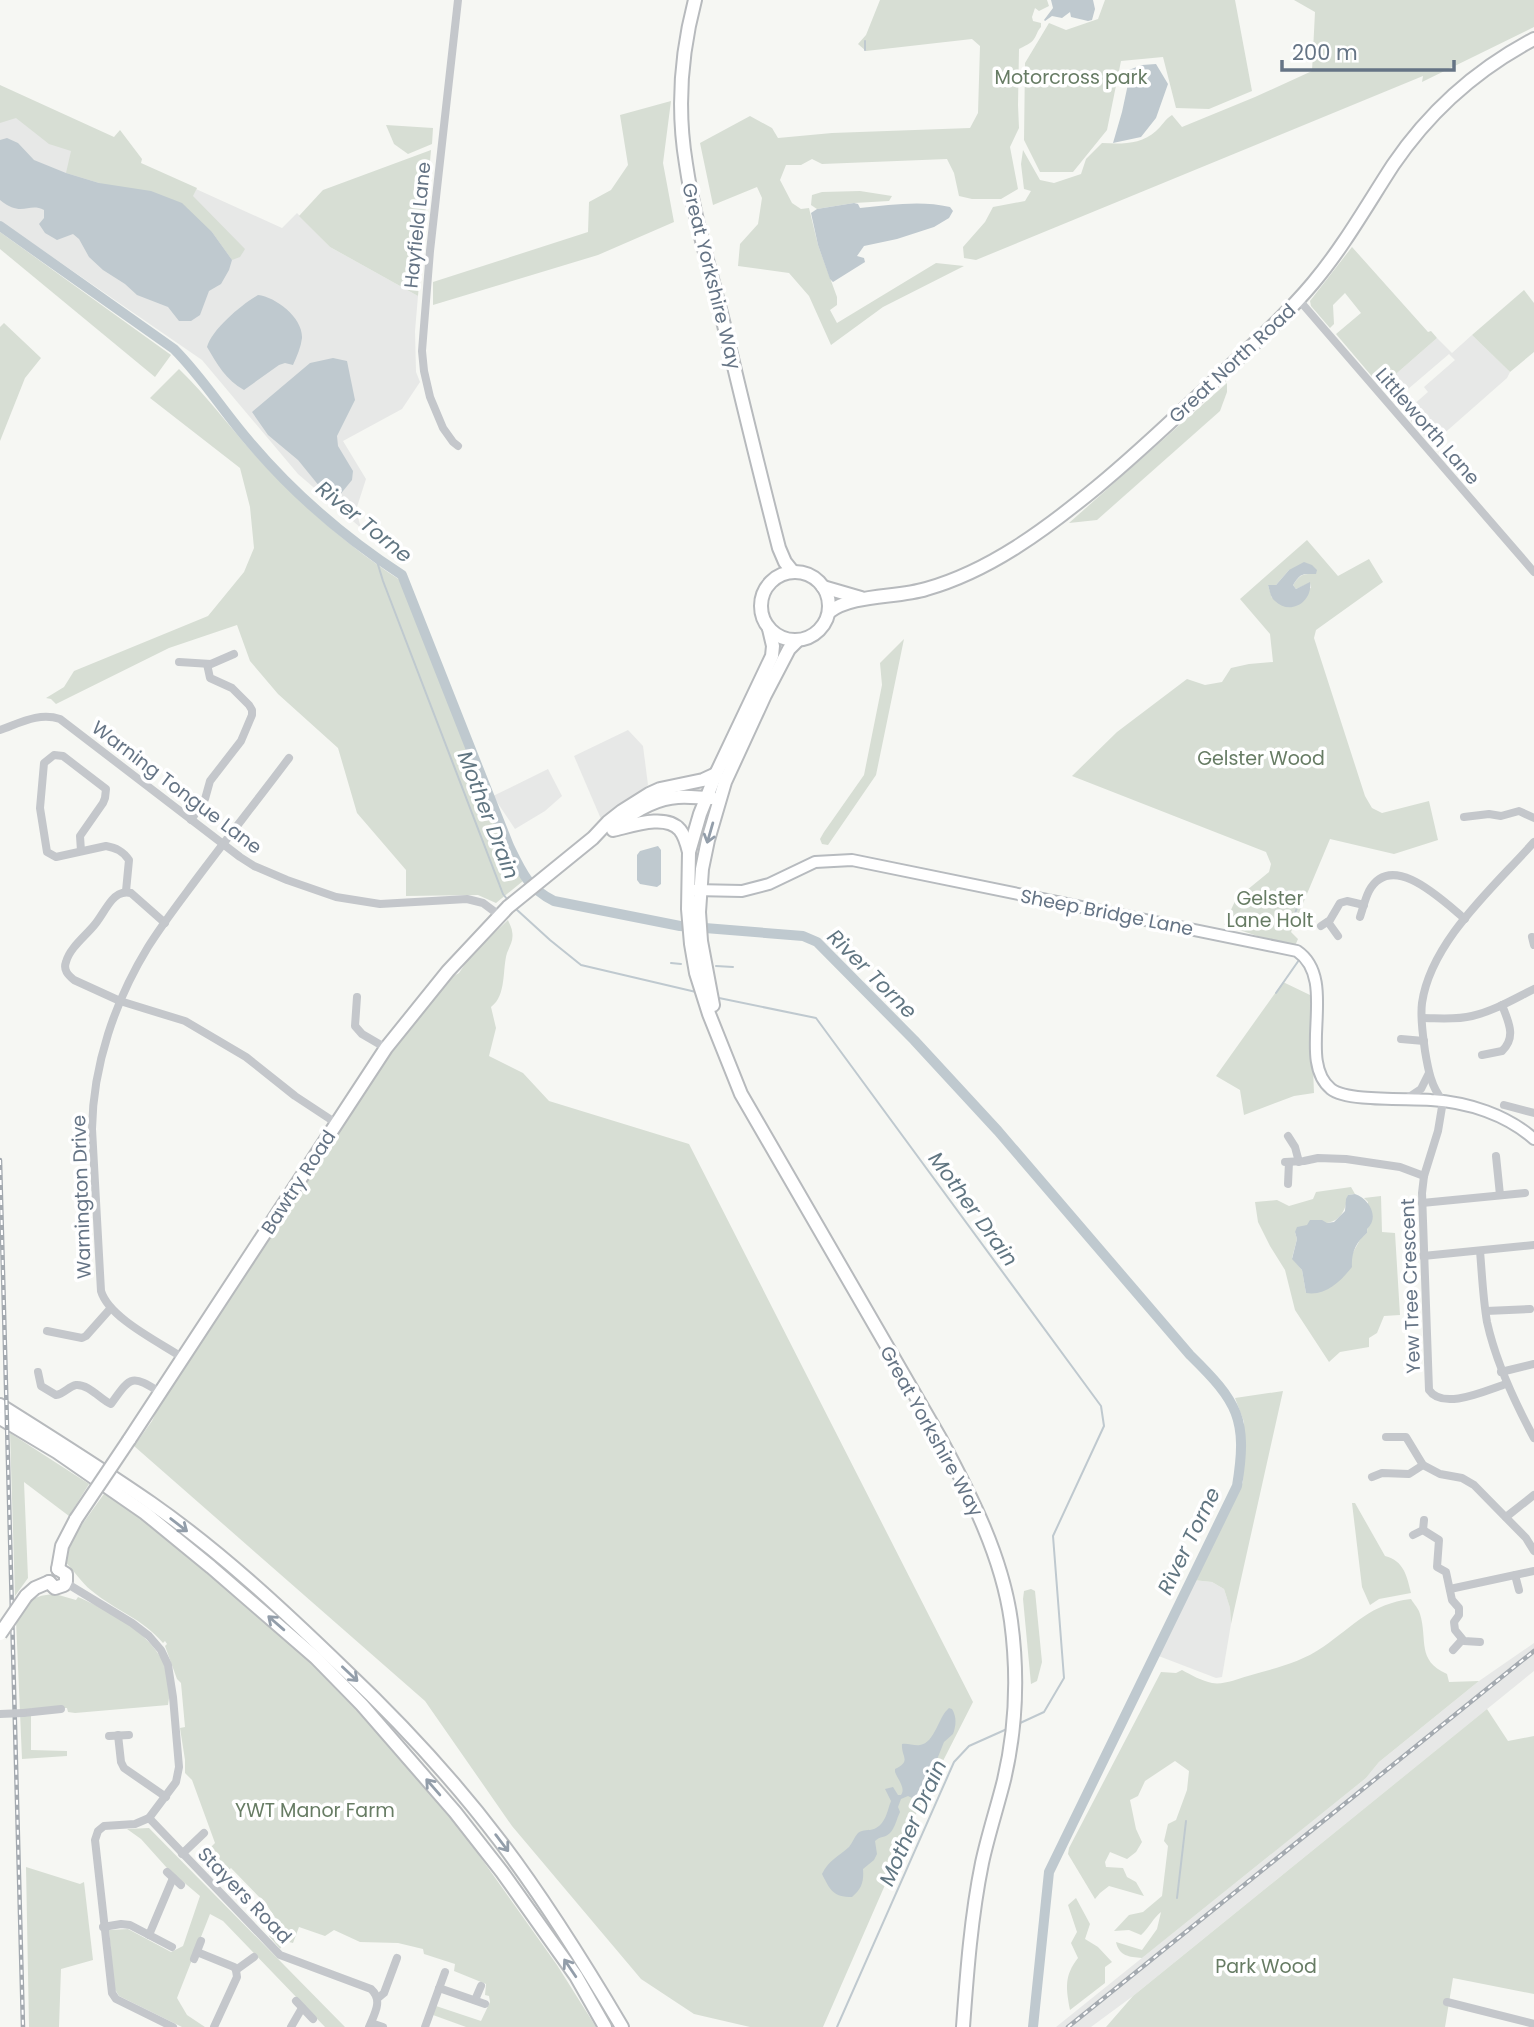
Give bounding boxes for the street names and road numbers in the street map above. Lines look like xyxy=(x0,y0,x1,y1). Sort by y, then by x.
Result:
street label: Hayfield Lane xyxy=(397,160,438,290)
street label: Great Yorkshire Way xyxy=(675,180,748,373)
street label: Great North Road xyxy=(1163,297,1302,429)
street label: Littleworth Lane xyxy=(1369,362,1486,491)
street label: Warning Tongue Lane xyxy=(86,714,267,860)
street label: Sheep Bridge Lane xyxy=(1018,882,1196,943)
street label: Warnington Drive xyxy=(65,1114,98,1280)
street label: Bawtry Road xyxy=(255,1125,342,1240)
street label: Yew Tree Crescent xyxy=(1394,1198,1427,1374)
street label: Great Yorkshire Way xyxy=(873,1341,990,1522)
street label: Stayers Road xyxy=(192,1841,298,1950)

